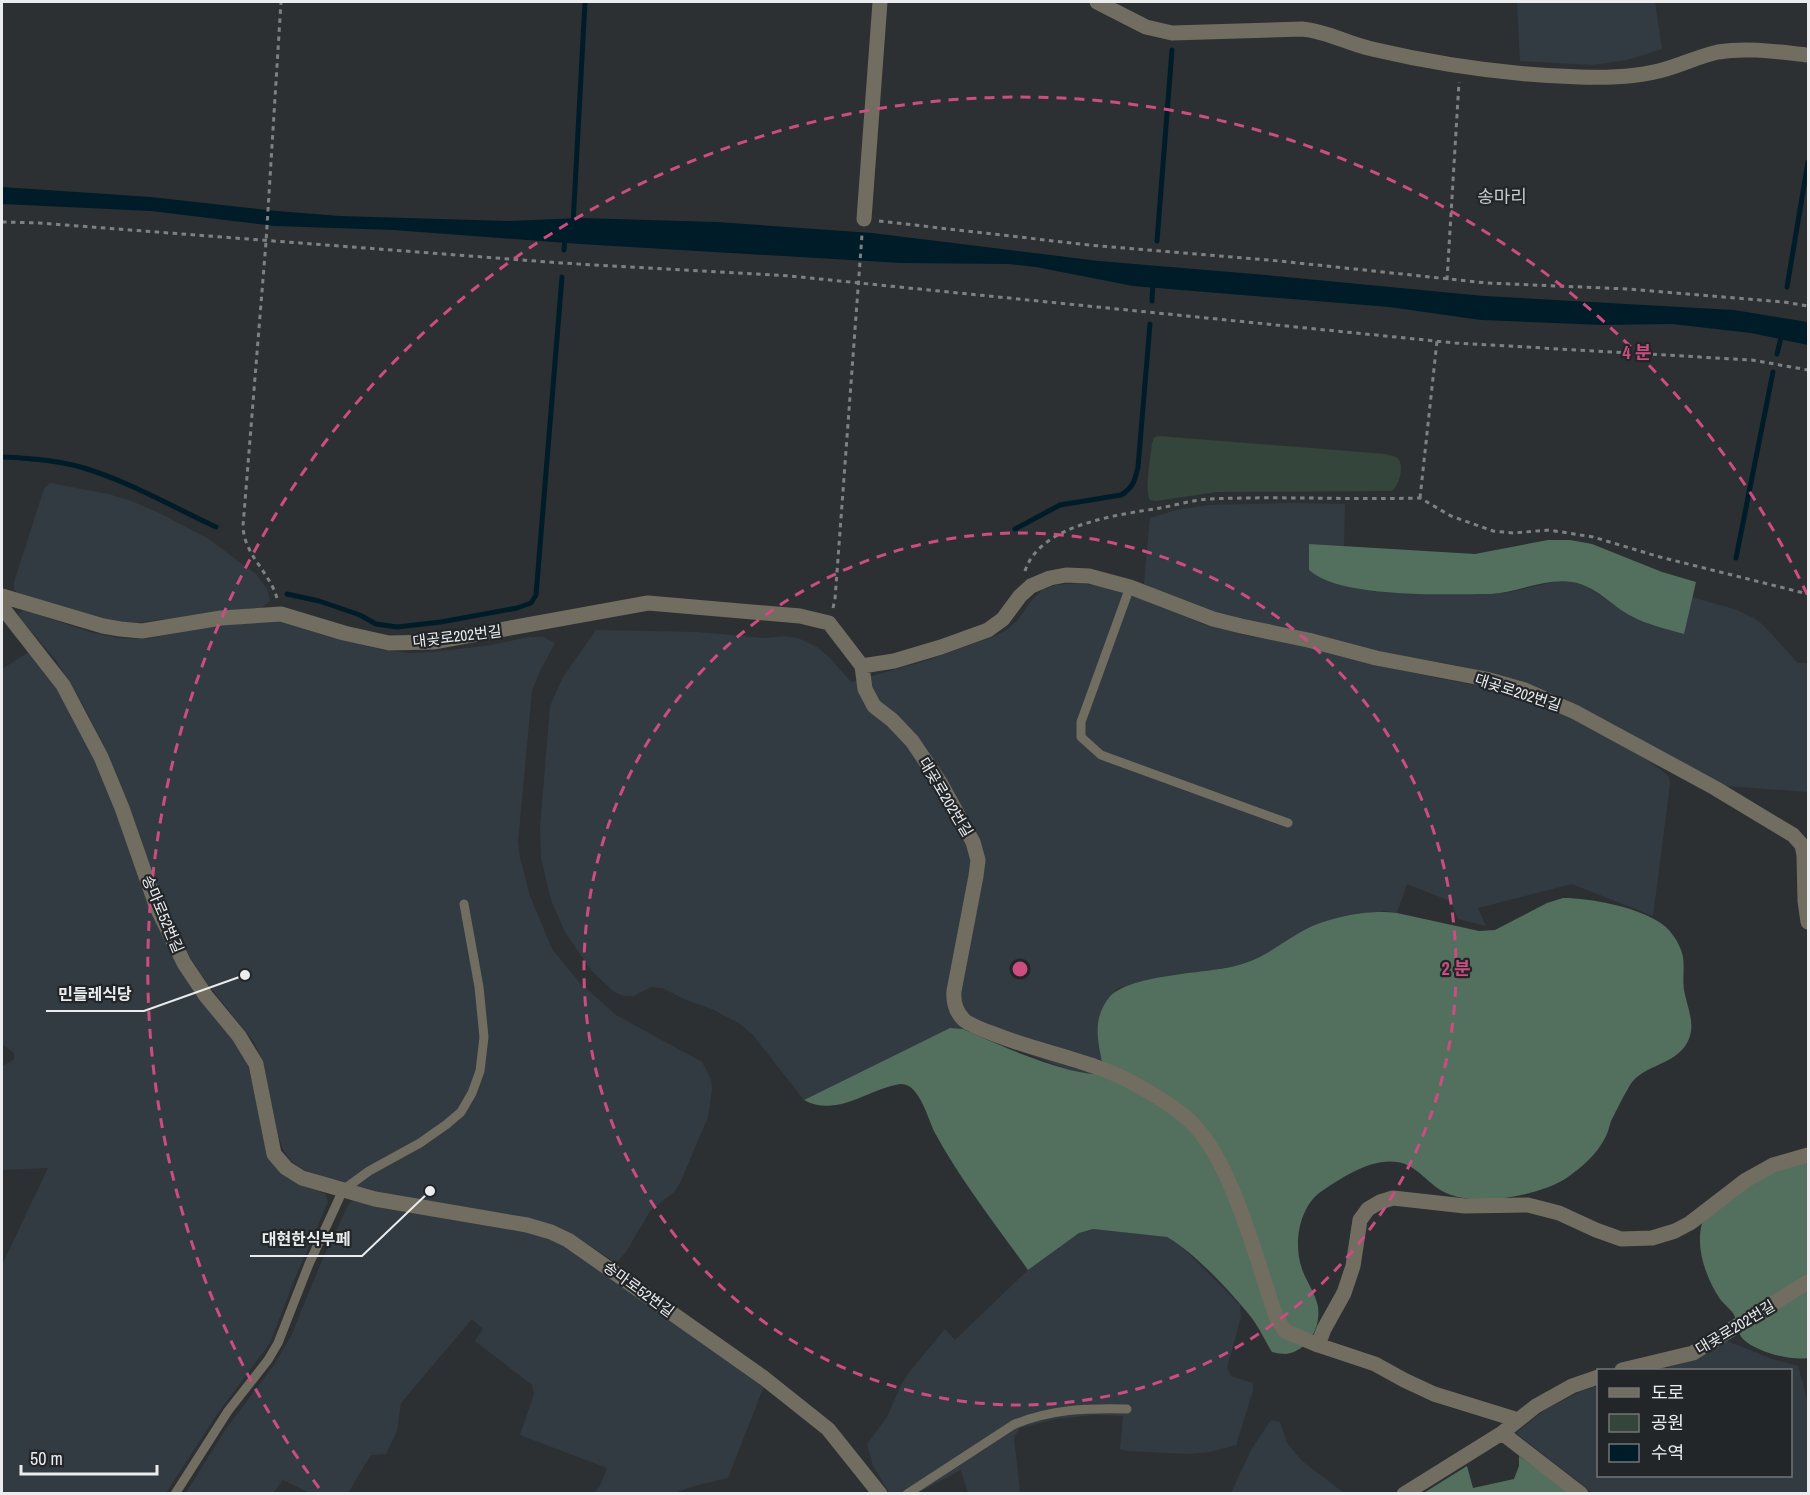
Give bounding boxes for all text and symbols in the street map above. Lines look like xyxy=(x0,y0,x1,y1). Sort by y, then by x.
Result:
district label: 송마리 xyxy=(1477,184,1527,209)
text: 4 분 xyxy=(1623,340,1652,365)
street label: 대곶로202번길 xyxy=(411,620,503,652)
street label: 대곶로202번길 xyxy=(1472,668,1564,716)
street label: 대곶로202번길 xyxy=(914,753,978,841)
street label: 송마로52번길 xyxy=(137,872,189,956)
text: 2 분 xyxy=(1442,956,1471,981)
centre of rings xyxy=(1010,959,1030,979)
callout: 민들레식당 xyxy=(46,977,144,1011)
text: 민들레식당 xyxy=(58,983,132,1005)
callout: 대현한식부페 xyxy=(250,1222,362,1256)
text: 대현한식부페 xyxy=(262,1228,350,1250)
street label: 송마로52번길 xyxy=(599,1256,679,1322)
street label: 대곶로202번길 xyxy=(1691,1295,1779,1359)
legend xyxy=(1597,1369,1792,1477)
text: 도로 xyxy=(1651,1380,1684,1405)
text: 공원 xyxy=(1651,1410,1684,1435)
scale bar xyxy=(21,1438,158,1476)
text: 수역 xyxy=(1651,1440,1684,1465)
text: 50 m xyxy=(30,1446,63,1471)

